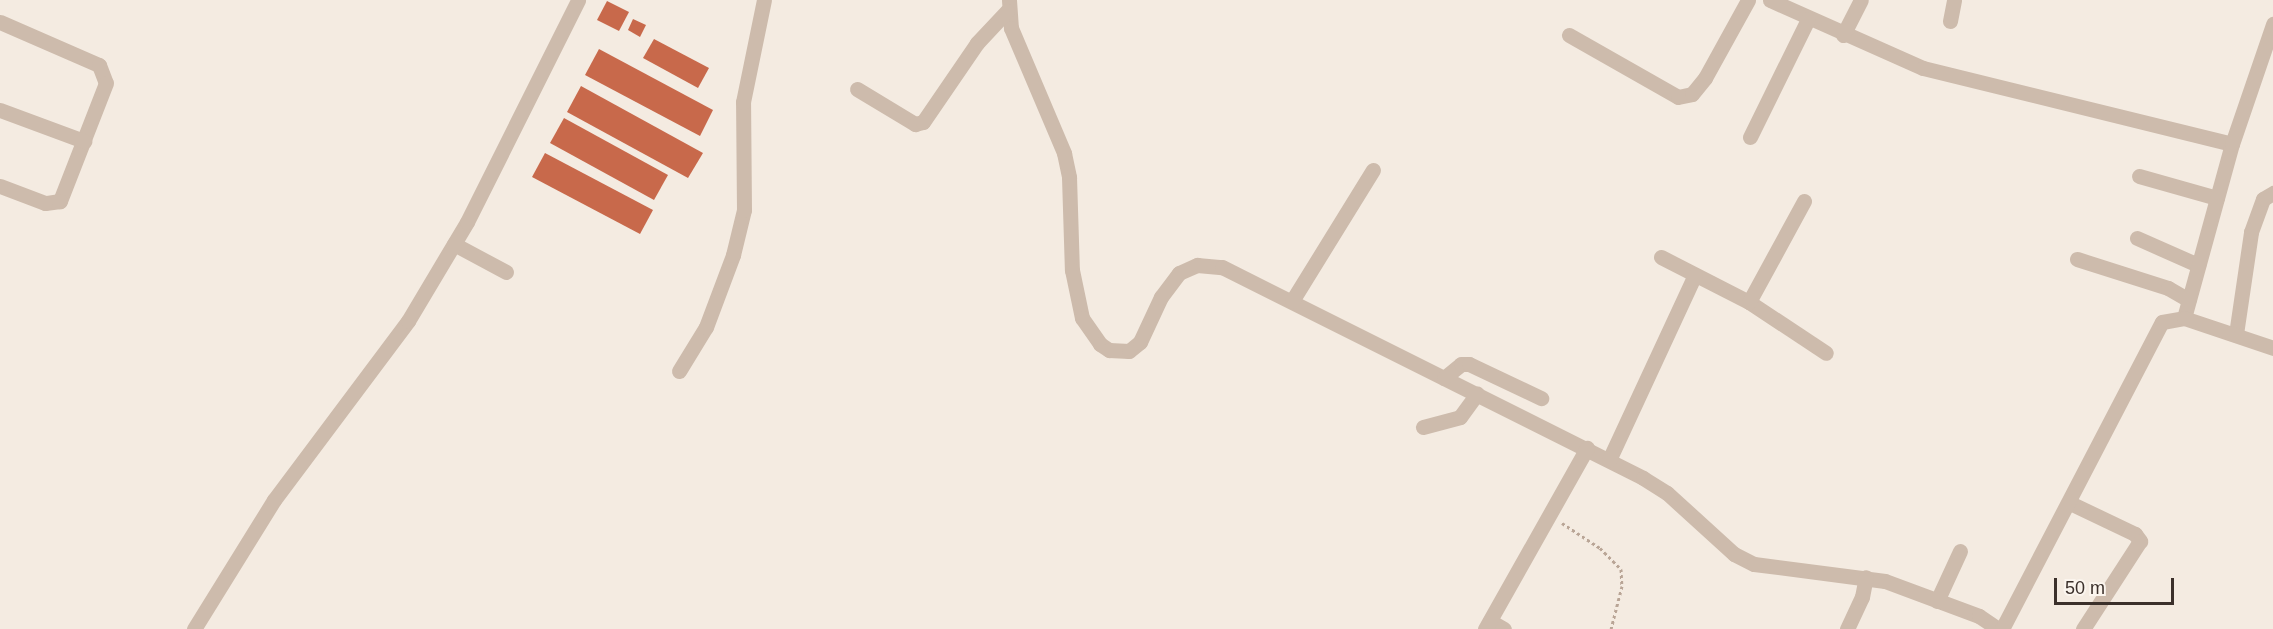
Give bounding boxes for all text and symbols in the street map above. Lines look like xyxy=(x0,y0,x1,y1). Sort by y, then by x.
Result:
scale bar xyxy=(2057,566,2177,604)
text: 50 m xyxy=(2065,578,2105,598)

